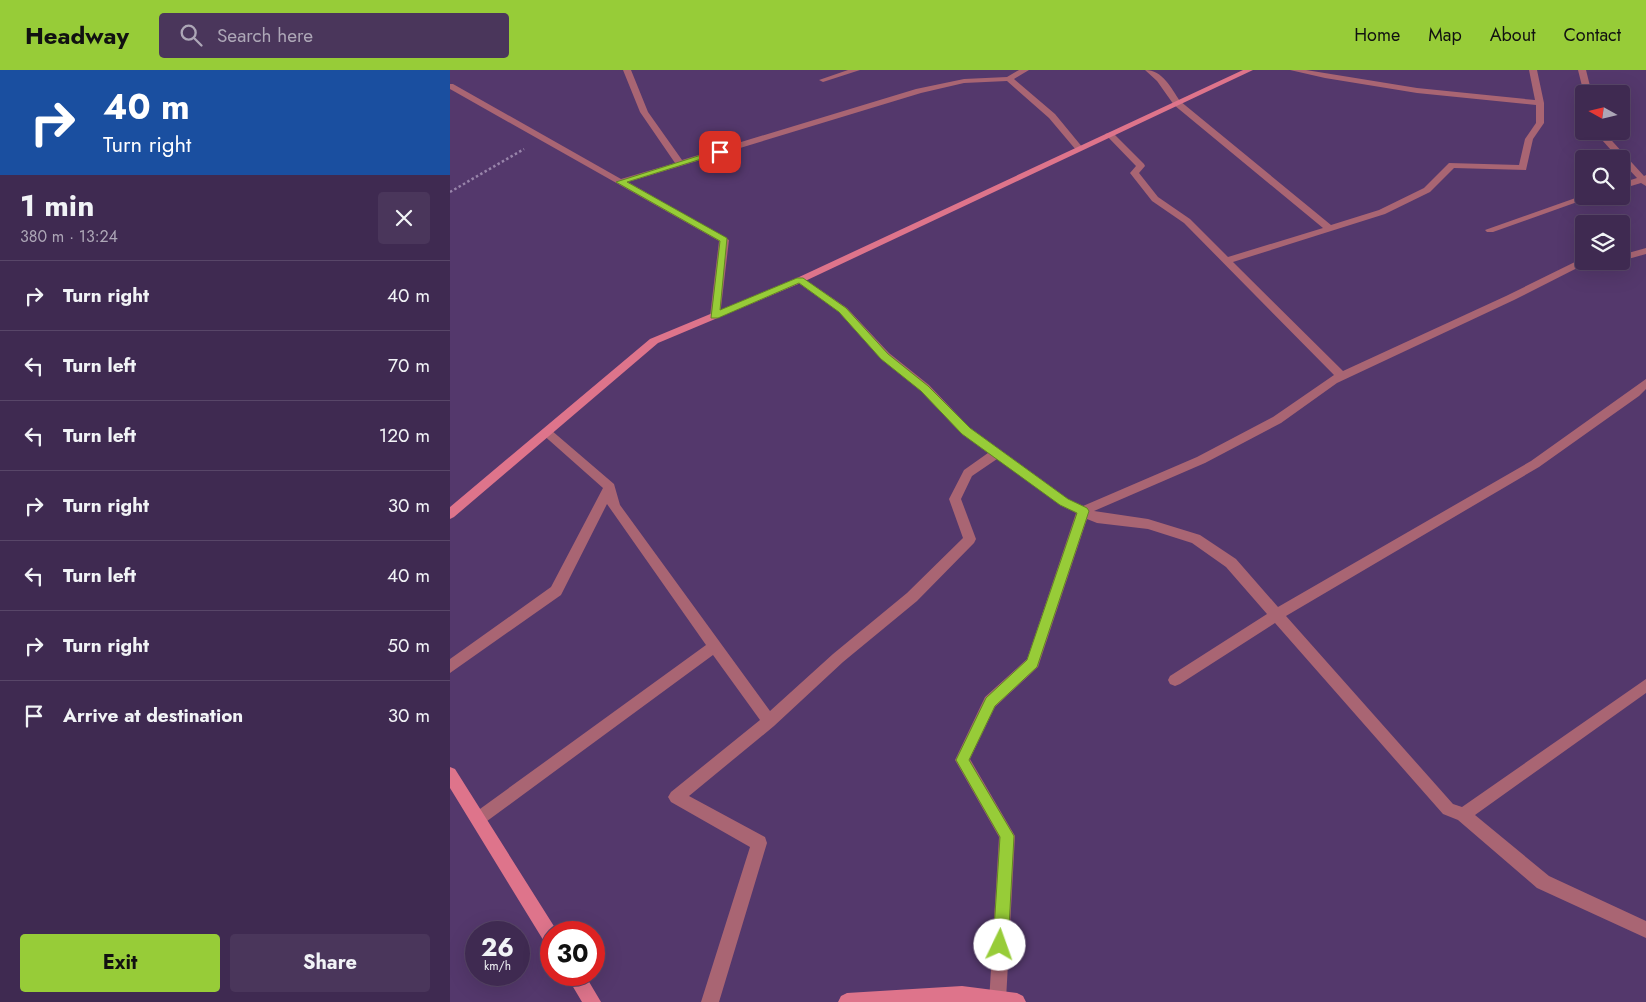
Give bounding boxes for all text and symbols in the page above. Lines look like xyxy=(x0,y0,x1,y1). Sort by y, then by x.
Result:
search box xyxy=(159,13,509,58)
text: Headway xyxy=(25,18,129,53)
icon: search xyxy=(177,21,205,49)
text: Search here xyxy=(217,22,313,49)
text: Home xyxy=(1354,22,1400,48)
text: Map xyxy=(1428,22,1462,48)
text: About xyxy=(1490,22,1535,48)
text: Contact xyxy=(1563,22,1621,48)
text: 40 m xyxy=(103,82,190,132)
north arrow xyxy=(1575,85,1630,140)
map controls xyxy=(1575,85,1630,270)
icon: right xyxy=(20,90,85,155)
text: Turn right xyxy=(103,128,191,160)
pin xyxy=(699,131,741,173)
icon: arrive xyxy=(706,138,734,166)
button: search xyxy=(1575,150,1630,205)
text: 1 min xyxy=(20,184,94,227)
button: close xyxy=(378,192,430,244)
button: layers xyxy=(1575,215,1630,270)
text: 380 m · 13:24 xyxy=(20,225,118,248)
icon: right xyxy=(20,282,48,310)
text: Turn right xyxy=(63,282,149,309)
text: 40 m xyxy=(387,282,430,309)
icon: left xyxy=(20,352,48,380)
text: Turn left xyxy=(63,352,136,379)
text: 70 m xyxy=(388,352,430,379)
icon: left xyxy=(20,422,48,450)
text: Turn left xyxy=(63,422,136,449)
text: 120 m xyxy=(379,422,430,449)
icon: right xyxy=(20,492,48,520)
text: Turn right xyxy=(63,492,149,519)
text: 30 m xyxy=(388,492,430,519)
icon: left xyxy=(20,562,48,590)
text: Turn left xyxy=(63,562,136,589)
text: 40 m xyxy=(387,562,430,589)
icon: right xyxy=(20,632,48,660)
text: Turn right xyxy=(63,632,149,659)
text: 50 m xyxy=(387,632,430,659)
icon: arrive xyxy=(20,702,48,730)
text: Arrive at destination xyxy=(63,702,243,729)
text: 30 m xyxy=(388,702,430,729)
position arrow xyxy=(973,918,1025,970)
speed limit sign: 30 xyxy=(540,921,605,986)
text: 26 xyxy=(481,929,514,965)
button: Exit xyxy=(20,934,220,992)
button: Share xyxy=(230,934,430,992)
text: km/h xyxy=(484,957,511,975)

